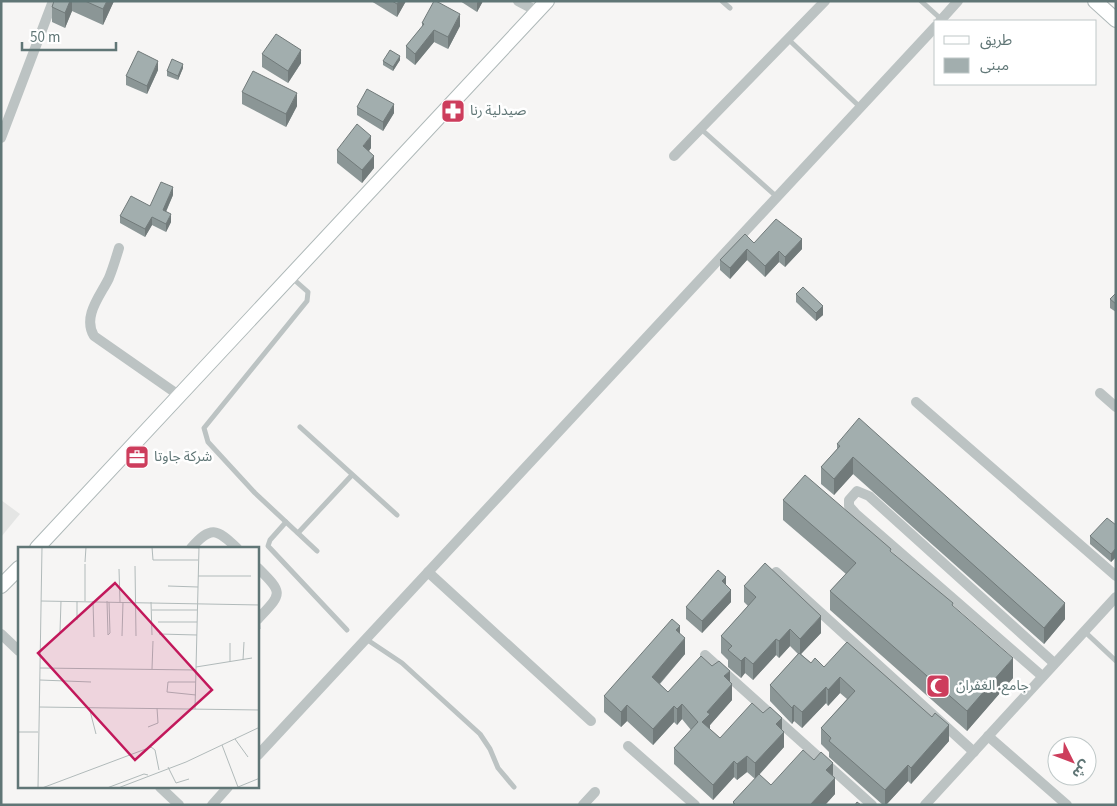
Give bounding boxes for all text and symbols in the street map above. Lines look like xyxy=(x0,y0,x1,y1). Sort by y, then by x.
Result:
scale bar xyxy=(22,20,116,52)
legend xyxy=(934,20,1097,85)
text: 50 m xyxy=(30,27,60,48)
text: طريق xyxy=(980,30,1012,51)
text: مبنى xyxy=(980,55,1009,76)
pharmacy icon: صيدلية رنا xyxy=(440,98,466,124)
place label: صيدلية رنا xyxy=(470,101,527,121)
office icon: شركة جاوتا xyxy=(124,444,150,470)
place label: شركة جاوتا xyxy=(154,447,212,467)
inset map xyxy=(18,547,259,788)
mosque icon: جامع. الغفران xyxy=(925,673,951,699)
place label: جامع. الغفران xyxy=(956,676,1029,696)
north arrow xyxy=(1047,736,1097,786)
text: ش xyxy=(1067,755,1095,783)

